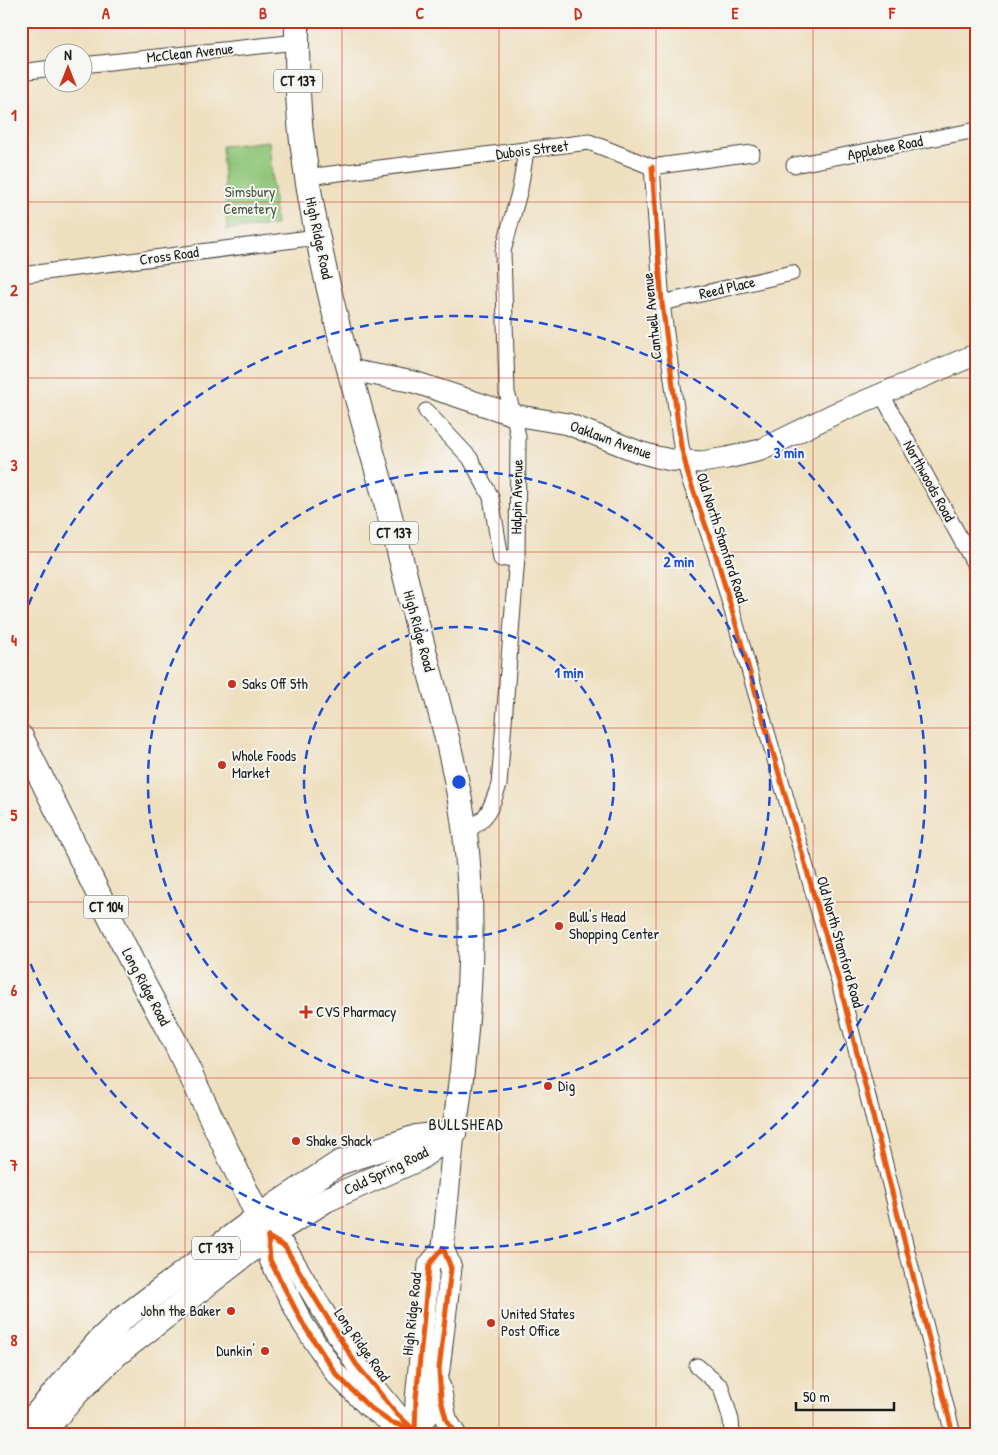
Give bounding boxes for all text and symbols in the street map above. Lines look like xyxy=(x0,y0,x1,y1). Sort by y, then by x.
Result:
text: A xyxy=(102,2,110,24)
text: B xyxy=(259,2,267,24)
text: C xyxy=(416,2,425,24)
text: D xyxy=(574,2,582,24)
text: E xyxy=(731,2,739,24)
text: F xyxy=(888,2,896,24)
street label: McClean Avenue xyxy=(146,38,234,67)
north arrow xyxy=(42,42,92,92)
text: N xyxy=(64,45,72,64)
road number: CT 137 xyxy=(274,70,322,92)
text: 1 xyxy=(11,104,17,126)
street label: Applebee Road xyxy=(845,130,924,165)
street label: Dubois Street xyxy=(495,135,570,164)
park label: Simsbury Cemetery xyxy=(223,181,277,219)
street label: High Ridge Road xyxy=(301,195,338,281)
street label: Cross Road xyxy=(138,241,200,270)
street label: Reed Place xyxy=(697,271,757,304)
street label: Cantwell Avenue xyxy=(637,272,666,360)
text: 2 xyxy=(10,279,18,301)
street label: Oaklawn Avenue xyxy=(567,415,655,464)
street label: Northwoods Road xyxy=(898,436,960,525)
text: 3 min xyxy=(774,442,804,463)
text: 3 xyxy=(10,454,18,476)
street label: Halpin Avenue xyxy=(505,459,528,535)
street label: Old North Stamford Road xyxy=(692,470,753,606)
road number: CT 137 xyxy=(370,522,418,544)
text: 2 min xyxy=(664,551,695,572)
street label: High Ridge Road xyxy=(399,588,440,674)
text: 4 xyxy=(11,629,17,651)
text: 1 min xyxy=(554,662,584,683)
place label: Saks Off 5th xyxy=(242,673,308,694)
marker: Saks Off 5th xyxy=(226,678,238,690)
place label: Whole Foods Market xyxy=(232,745,297,783)
marker: Whole Foods Market xyxy=(216,759,228,771)
centre of rings xyxy=(450,773,468,791)
text: 5 xyxy=(11,804,18,826)
street label: Old North Stamford Road xyxy=(812,874,869,1010)
road number: CT 104 xyxy=(84,896,128,919)
place label: Bull's Head Shopping Center xyxy=(569,906,659,944)
marker: Bull's Head Shopping Center xyxy=(553,920,565,932)
street label: Long Ridge Road xyxy=(117,944,176,1029)
text: 6 xyxy=(11,979,18,1001)
place label: CVS Pharmacy xyxy=(316,1001,396,1022)
marker: CVS Pharmacy xyxy=(300,1006,312,1018)
place label: Dig xyxy=(558,1075,575,1096)
marker: Dig xyxy=(542,1080,554,1092)
district label: BULLSHEAD xyxy=(428,1113,504,1135)
place label: Shake Shack xyxy=(306,1130,372,1151)
marker: Shake Shack xyxy=(290,1135,302,1147)
street label: Cold Spring Road xyxy=(340,1141,432,1200)
text: 7 xyxy=(9,1154,18,1176)
road number: CT 137 xyxy=(192,1236,240,1260)
street label: High Ridge Road xyxy=(397,1271,426,1357)
place label: John the Baker xyxy=(141,1300,221,1321)
place label: United States Post Office xyxy=(501,1303,575,1341)
street label: Long Ridge Road xyxy=(329,1304,396,1386)
marker: John the Baker xyxy=(225,1305,237,1317)
marker: United States Post Office xyxy=(485,1317,497,1329)
text: 8 xyxy=(11,1329,18,1351)
place label: Dunkin' xyxy=(216,1340,255,1361)
marker: Dunkin' xyxy=(259,1345,271,1357)
scale bar xyxy=(796,1380,893,1412)
text: 50 m xyxy=(803,1386,830,1407)

